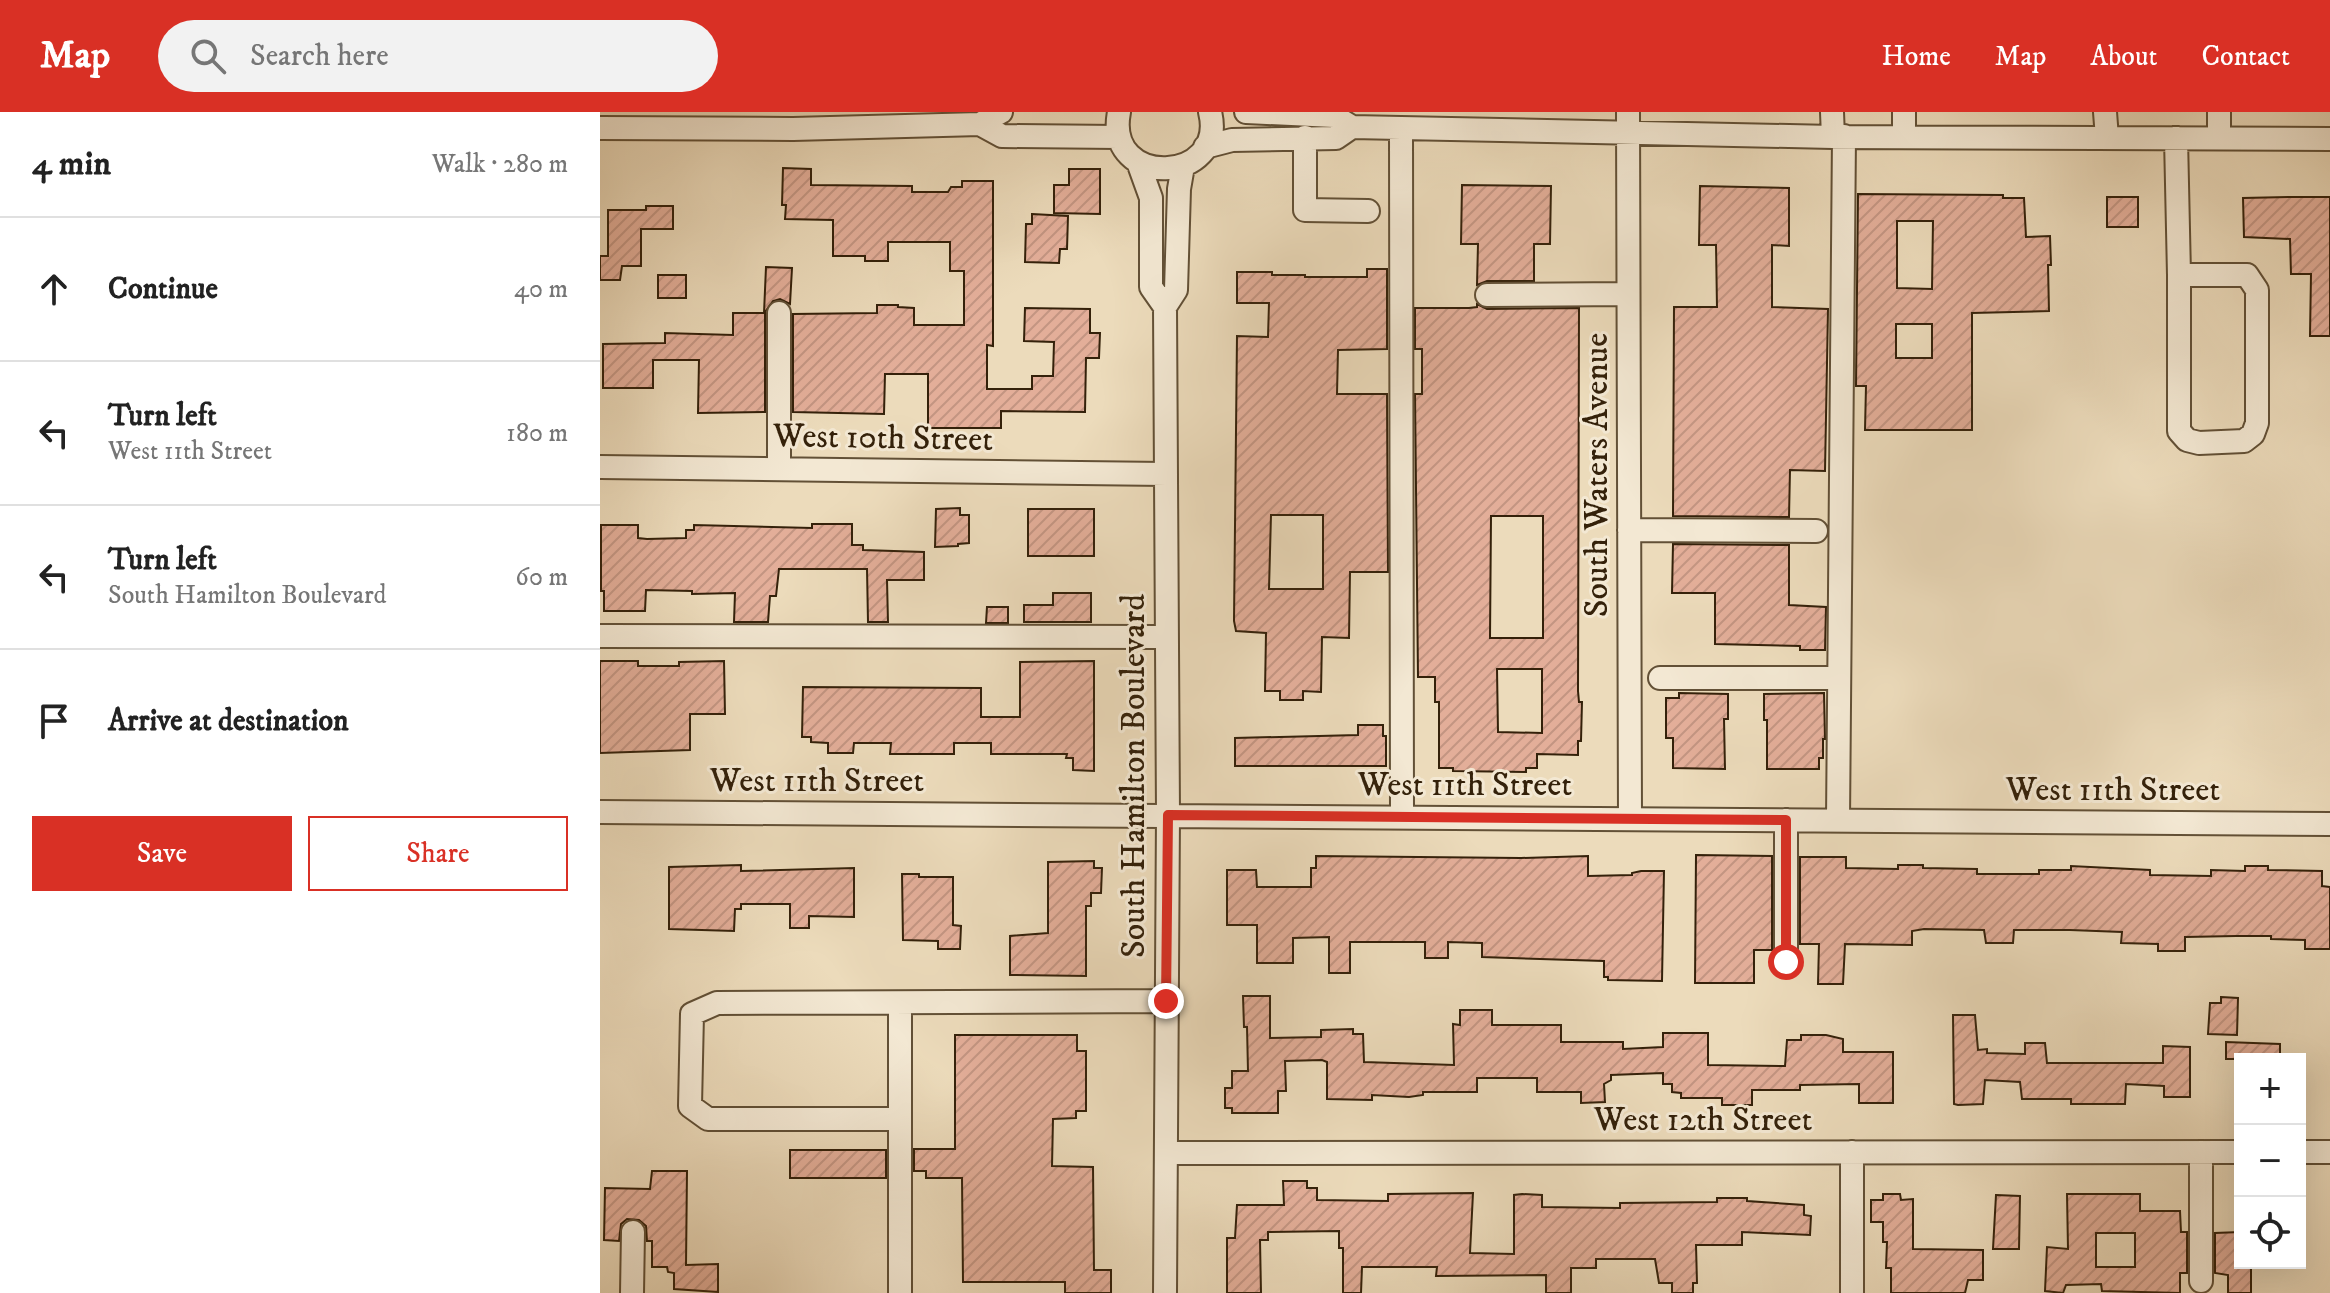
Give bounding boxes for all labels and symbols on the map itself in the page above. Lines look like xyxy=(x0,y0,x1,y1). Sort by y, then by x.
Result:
street label: South Waters Avenue xyxy=(1576,333,1618,617)
street label: West 10th Street xyxy=(771,415,994,461)
street label: South Hamilton Boulevard xyxy=(1113,594,1155,958)
street label: West 11th Street xyxy=(709,760,924,802)
street label: West 11th Street xyxy=(1357,764,1572,806)
street label: West 11th Street xyxy=(2005,769,2220,811)
route start xyxy=(1768,944,1804,980)
route end xyxy=(1148,983,1184,1019)
street label: West 12th Street xyxy=(1593,1099,1812,1141)

